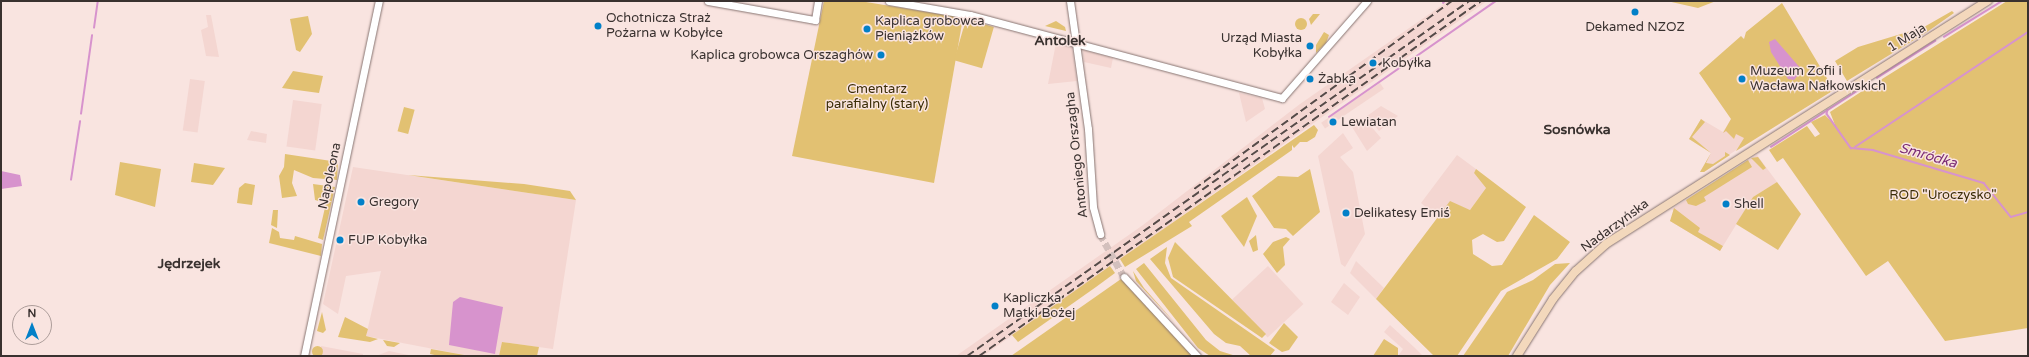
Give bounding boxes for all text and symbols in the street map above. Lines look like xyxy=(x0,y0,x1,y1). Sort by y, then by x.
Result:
marker: Dekamed NZOZ xyxy=(1629,6,1641,18)
place label: Ochotnicza Straż Pożarna w Kobyłce xyxy=(606,11,723,42)
place label: Kaplica grobowca Pieniążków xyxy=(875,14,985,45)
place label: Dekamed NZOZ xyxy=(1585,19,1685,35)
street label: 1 Maja xyxy=(1885,20,1929,56)
marker: Ochotnicza Straż Pożarna w Kobyłce xyxy=(593,21,603,31)
marker: Kaplica grobowca Pieniążków xyxy=(862,24,872,34)
place label: Urząd Miasta Kobyłka xyxy=(1221,31,1302,62)
district label: Antolek xyxy=(1034,33,1086,49)
marker: Urząd Miasta Kobyłka xyxy=(1305,41,1315,51)
place label: Kaplica grobowca Orszaghów xyxy=(690,47,873,63)
marker: Kaplica grobowca Orszaghów xyxy=(876,50,886,60)
place label: Kobyłka xyxy=(1382,55,1431,71)
marker: Kobyłka xyxy=(1367,57,1379,69)
place label: Muzeum Zofii i Wacława Nałkowskich xyxy=(1750,64,1886,95)
place label: Żabka xyxy=(1318,71,1356,87)
marker: Żabka xyxy=(1305,74,1315,84)
marker: Muzeum Zofii i Wacława Nałkowskich xyxy=(1737,74,1747,84)
park label: Cmentarz parafialny (stary) xyxy=(826,82,928,113)
street label: Antoniego Orszagha xyxy=(1063,91,1091,219)
place label: Lewiatan xyxy=(1341,114,1397,130)
marker: Lewiatan xyxy=(1328,117,1338,127)
district label: Sosnówka xyxy=(1543,122,1611,138)
water label: Smródka xyxy=(1897,140,1959,172)
street label: Napoleona xyxy=(315,141,345,211)
park label: ROD "Uroczysko" xyxy=(1889,187,1997,203)
place label: Gregory xyxy=(369,194,419,210)
street label: Nadarzyńska xyxy=(1578,196,1652,256)
place label: Shell xyxy=(1734,196,1764,212)
marker: Gregory xyxy=(356,197,366,207)
marker: Shell xyxy=(1721,199,1731,209)
place label: Delikatesy Emiś xyxy=(1354,205,1450,221)
marker: Delikatesy Emiś xyxy=(1341,208,1351,218)
place label: FUP Kobyłka xyxy=(348,232,427,248)
marker: FUP Kobyłka xyxy=(335,235,345,245)
district label: Jędrzejek xyxy=(158,256,220,272)
place label: Kapliczka Matki Bożej xyxy=(1003,291,1075,322)
marker: Kapliczka Matki Bożej xyxy=(990,301,1000,311)
north arrow xyxy=(12,305,52,345)
text: N xyxy=(28,307,36,320)

